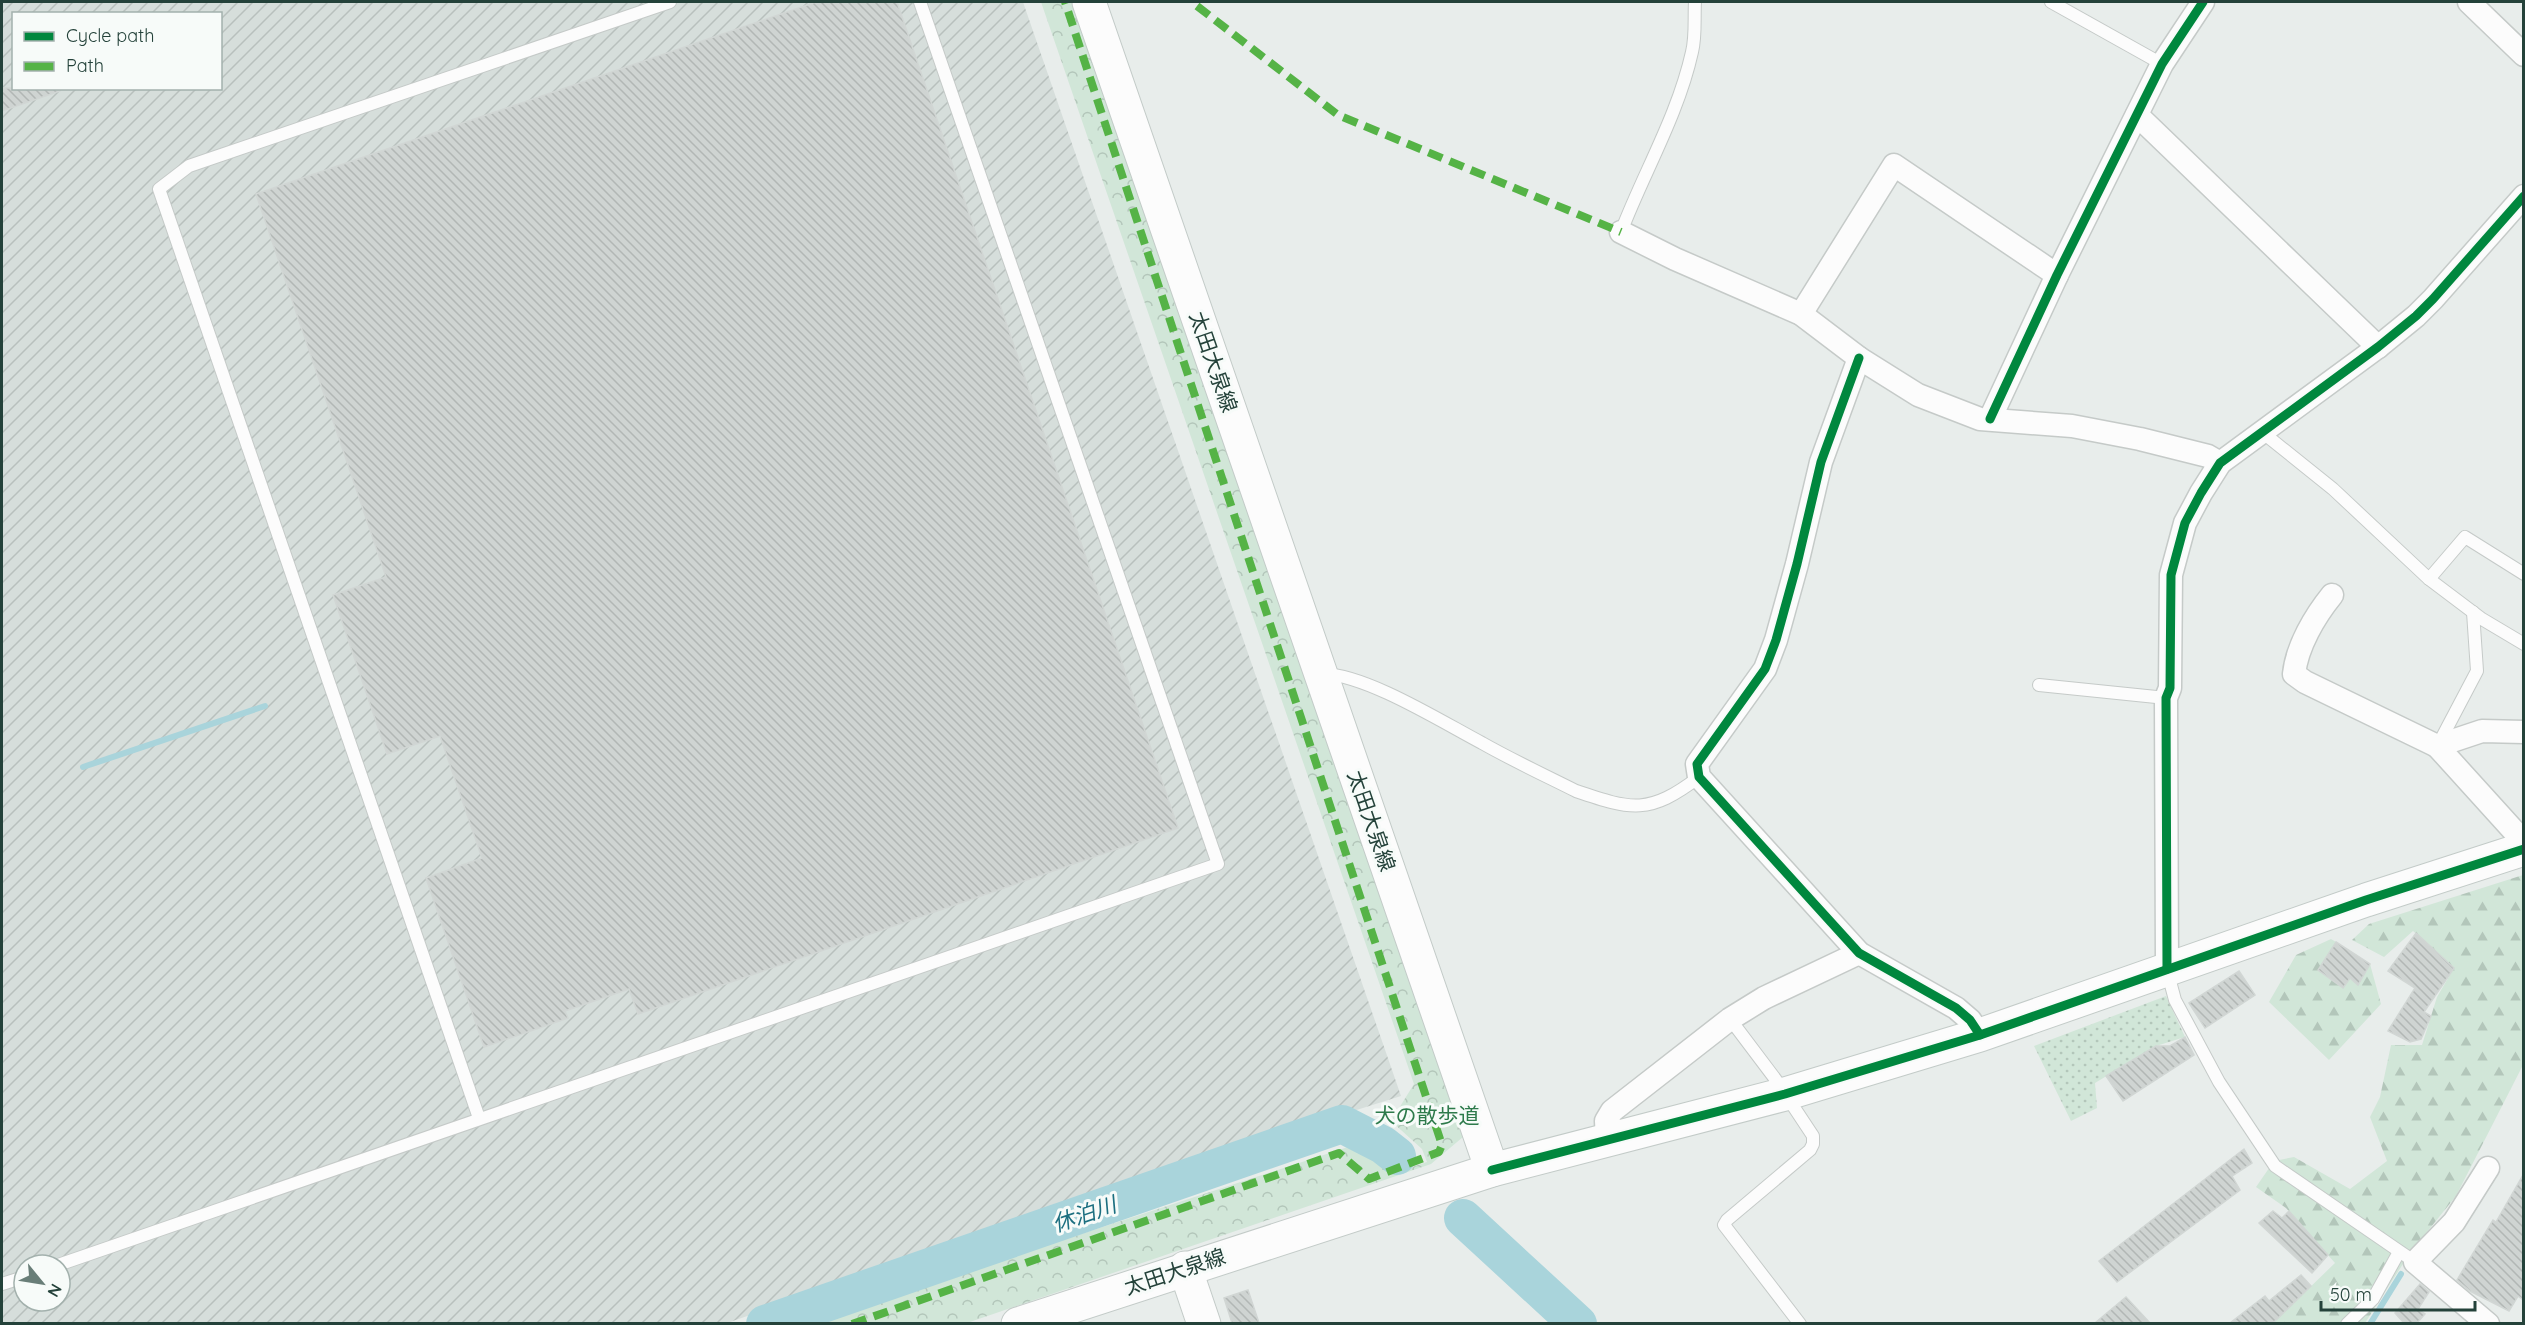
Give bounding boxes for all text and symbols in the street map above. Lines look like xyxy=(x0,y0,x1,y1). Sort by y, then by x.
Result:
legend xyxy=(12,12,222,90)
text: Cycle path xyxy=(66,24,154,47)
text: Path xyxy=(66,54,104,77)
street label: 太田大泉線 xyxy=(1185,308,1243,416)
street label: 太田大泉線 xyxy=(1343,767,1401,875)
park label: 犬の散歩道 xyxy=(1375,1102,1480,1128)
water label: 休泊川 xyxy=(1048,1189,1122,1238)
street label: 太田大泉線 xyxy=(1121,1242,1229,1300)
north arrow xyxy=(12,1253,72,1313)
scale bar xyxy=(2321,1274,2476,1312)
text: N xyxy=(43,1280,67,1301)
text: 50 m xyxy=(2330,1283,2372,1306)

